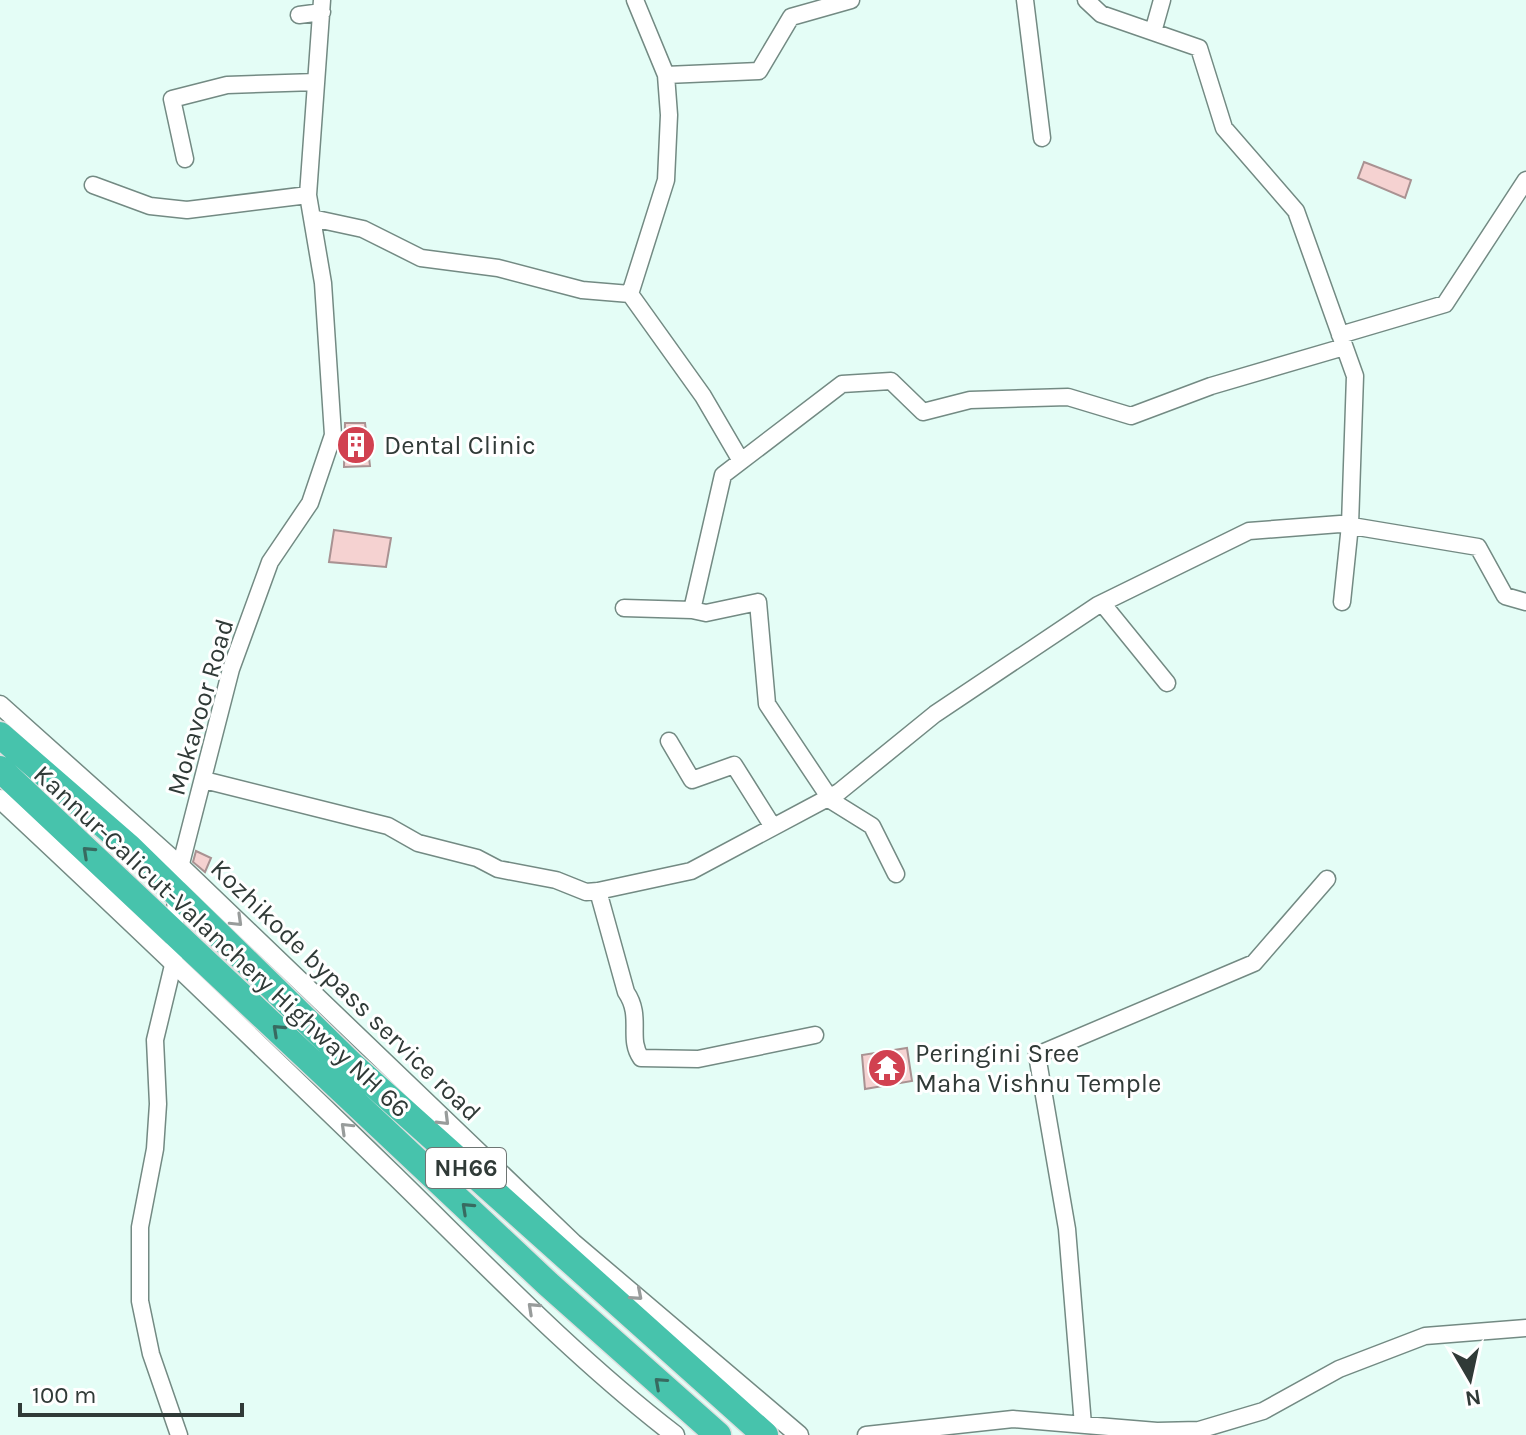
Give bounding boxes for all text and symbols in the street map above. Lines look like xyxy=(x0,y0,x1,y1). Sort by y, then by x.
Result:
building icon: Dental Clinic xyxy=(335,424,377,466)
place label: Dental Clinic xyxy=(384,430,536,461)
street label: Mokavoor Road xyxy=(160,615,240,799)
street label: Kannur-Calicut-Valanchery Highway NH 66 xyxy=(27,759,416,1124)
one-way arrow xyxy=(83,847,98,861)
street label: Kozhikode bypass service road xyxy=(204,853,487,1128)
one-way arrow xyxy=(228,911,242,926)
one-way arrow xyxy=(273,1025,287,1040)
place label: Peringini Sree Maha Vishnu Temple xyxy=(915,1038,1161,1099)
temple icon: Peringini Sree Maha Vishnu Temple xyxy=(866,1047,908,1089)
one-way arrow xyxy=(435,1111,449,1125)
one-way arrow xyxy=(341,1123,355,1137)
road number: NH66 xyxy=(426,1148,506,1188)
one-way arrow xyxy=(462,1203,477,1217)
one-way arrow xyxy=(627,1285,642,1300)
one-way arrow xyxy=(528,1303,542,1318)
north arrow xyxy=(1430,1339,1510,1419)
scale bar xyxy=(20,1367,242,1417)
one-way arrow xyxy=(654,1378,669,1393)
text: 100 m xyxy=(32,1381,97,1409)
text: N xyxy=(1463,1384,1483,1412)

